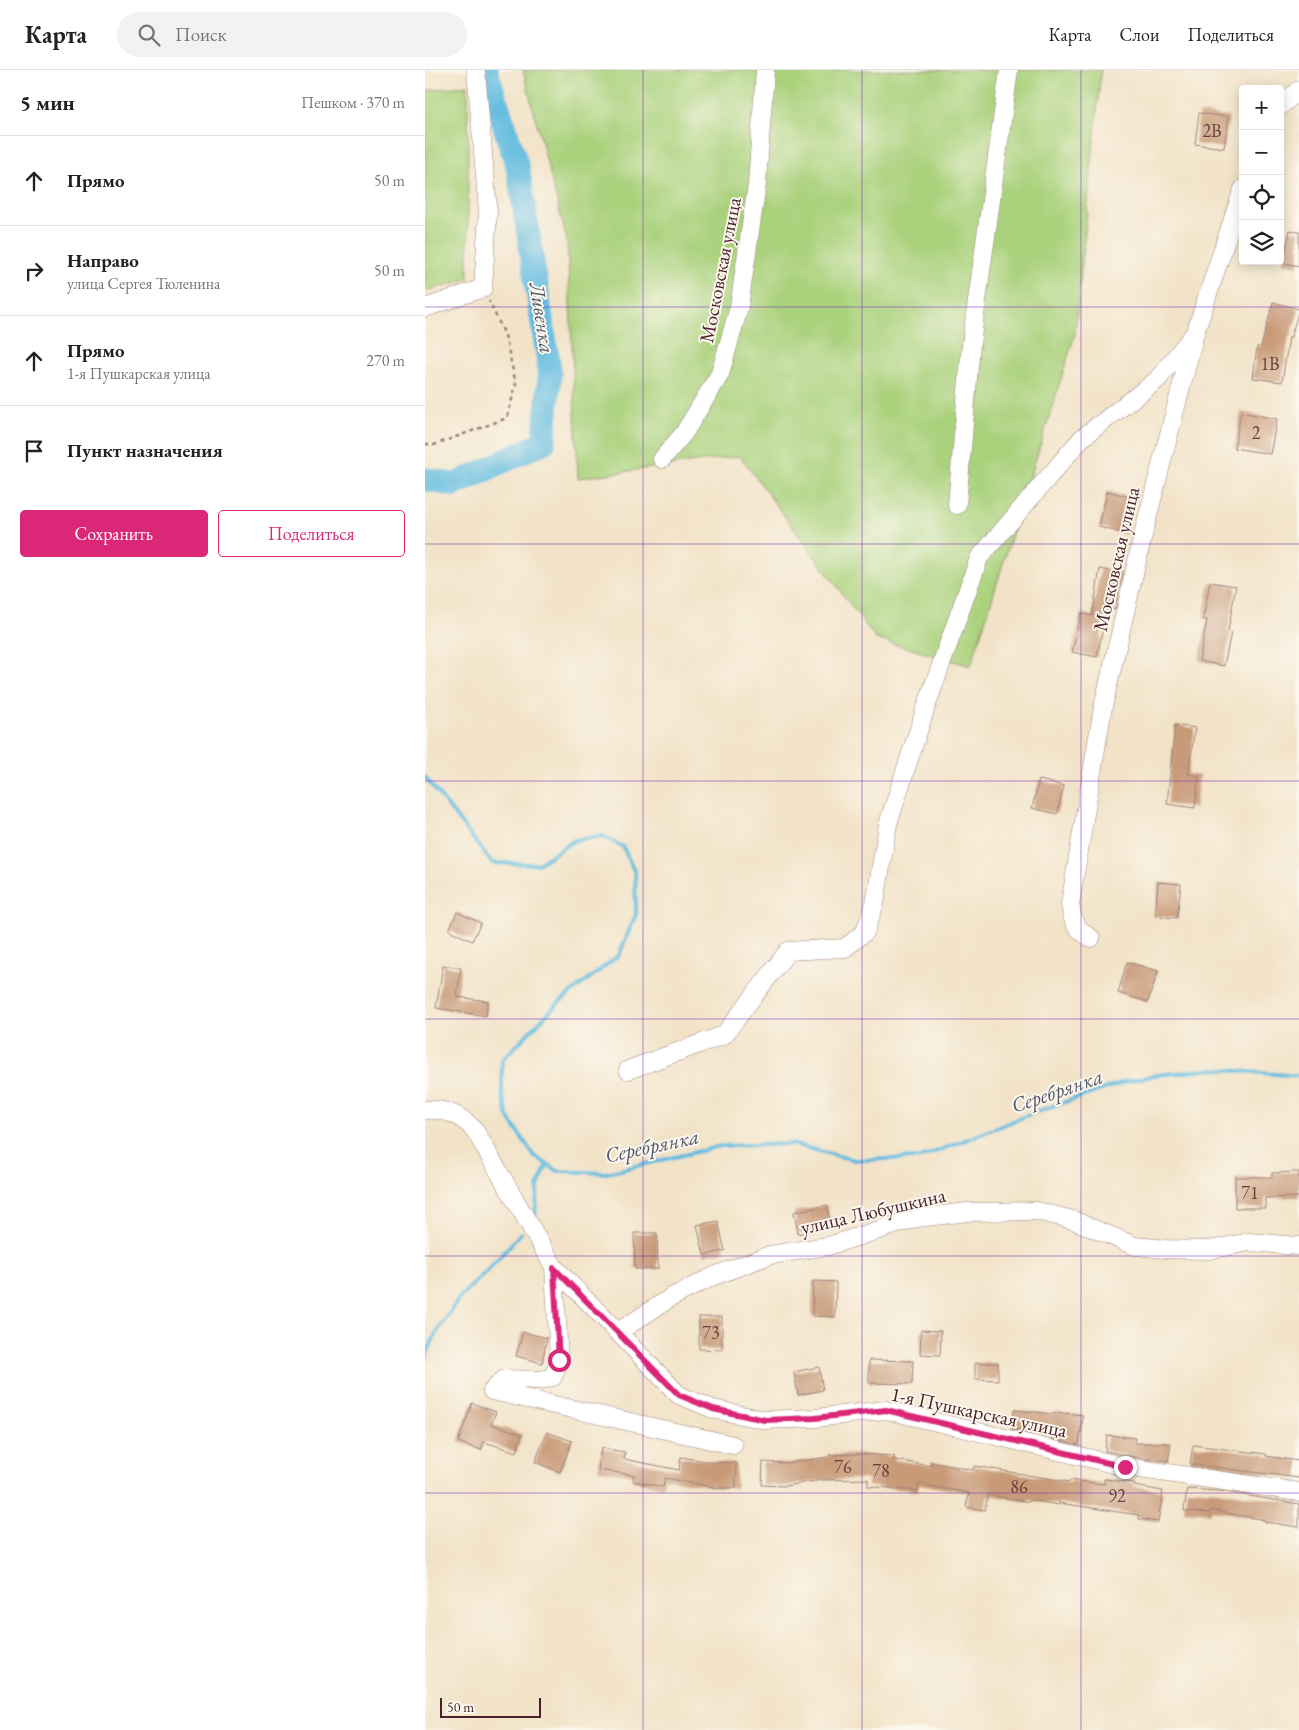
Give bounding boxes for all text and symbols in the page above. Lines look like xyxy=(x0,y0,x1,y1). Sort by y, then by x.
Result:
search box xyxy=(117,12,467,57)
text: Карта xyxy=(25,19,87,50)
icon: search xyxy=(135,21,163,49)
text: Поиск xyxy=(175,22,227,47)
text: Карта xyxy=(1049,23,1092,46)
text: Слои xyxy=(1120,23,1159,46)
text: Поделиться xyxy=(1187,23,1274,46)
map controls xyxy=(1239,85,1284,265)
button: + xyxy=(1239,85,1284,130)
text: 5 мин xyxy=(20,89,75,116)
text: Пешком · 370 m xyxy=(301,92,405,113)
house number: 2В xyxy=(1202,119,1222,142)
button: − xyxy=(1239,130,1284,175)
icon: ahead xyxy=(20,167,48,195)
text: Прямо xyxy=(67,168,125,193)
text: 50 m xyxy=(374,170,405,191)
button: locate xyxy=(1239,175,1284,220)
street label: Московская улица xyxy=(693,195,747,345)
button: layers xyxy=(1239,220,1284,265)
text: Направо xyxy=(67,248,139,273)
icon: right xyxy=(20,257,48,285)
text: 50 m xyxy=(374,260,405,281)
text: улица Сергея Тюленина xyxy=(67,273,220,294)
water label: Ливенка xyxy=(523,280,561,355)
text: Прямо xyxy=(67,338,125,363)
icon: ahead xyxy=(20,347,48,375)
text: 270 m xyxy=(366,350,405,371)
house number: 1В xyxy=(1260,352,1280,375)
text: 1-я Пушкарская улица xyxy=(67,363,211,384)
house number: 2 xyxy=(1252,421,1261,444)
icon: arrive xyxy=(20,437,48,465)
text: Пункт назначения xyxy=(67,438,223,463)
street label: Московская улица xyxy=(1087,484,1145,634)
button: Сохранить xyxy=(20,510,208,557)
button: Поделиться xyxy=(218,510,405,557)
water label: Серебрянка xyxy=(1007,1062,1106,1119)
water label: Серебрянка xyxy=(603,1122,701,1169)
house number: 71 xyxy=(1241,1181,1259,1204)
street label: улица Любушкина xyxy=(798,1182,948,1240)
house number: 73 xyxy=(702,1321,720,1344)
route start xyxy=(548,1349,571,1372)
street label: 1-я Пушкарская улица xyxy=(888,1381,1070,1443)
house number: 76 xyxy=(834,1455,852,1478)
route end xyxy=(1114,1456,1137,1479)
house number: 78 xyxy=(872,1459,890,1482)
house number: 86 xyxy=(1010,1475,1028,1498)
house number: 92 xyxy=(1108,1484,1126,1507)
scale bar xyxy=(440,1695,541,1718)
text: 50 m xyxy=(447,1698,474,1716)

